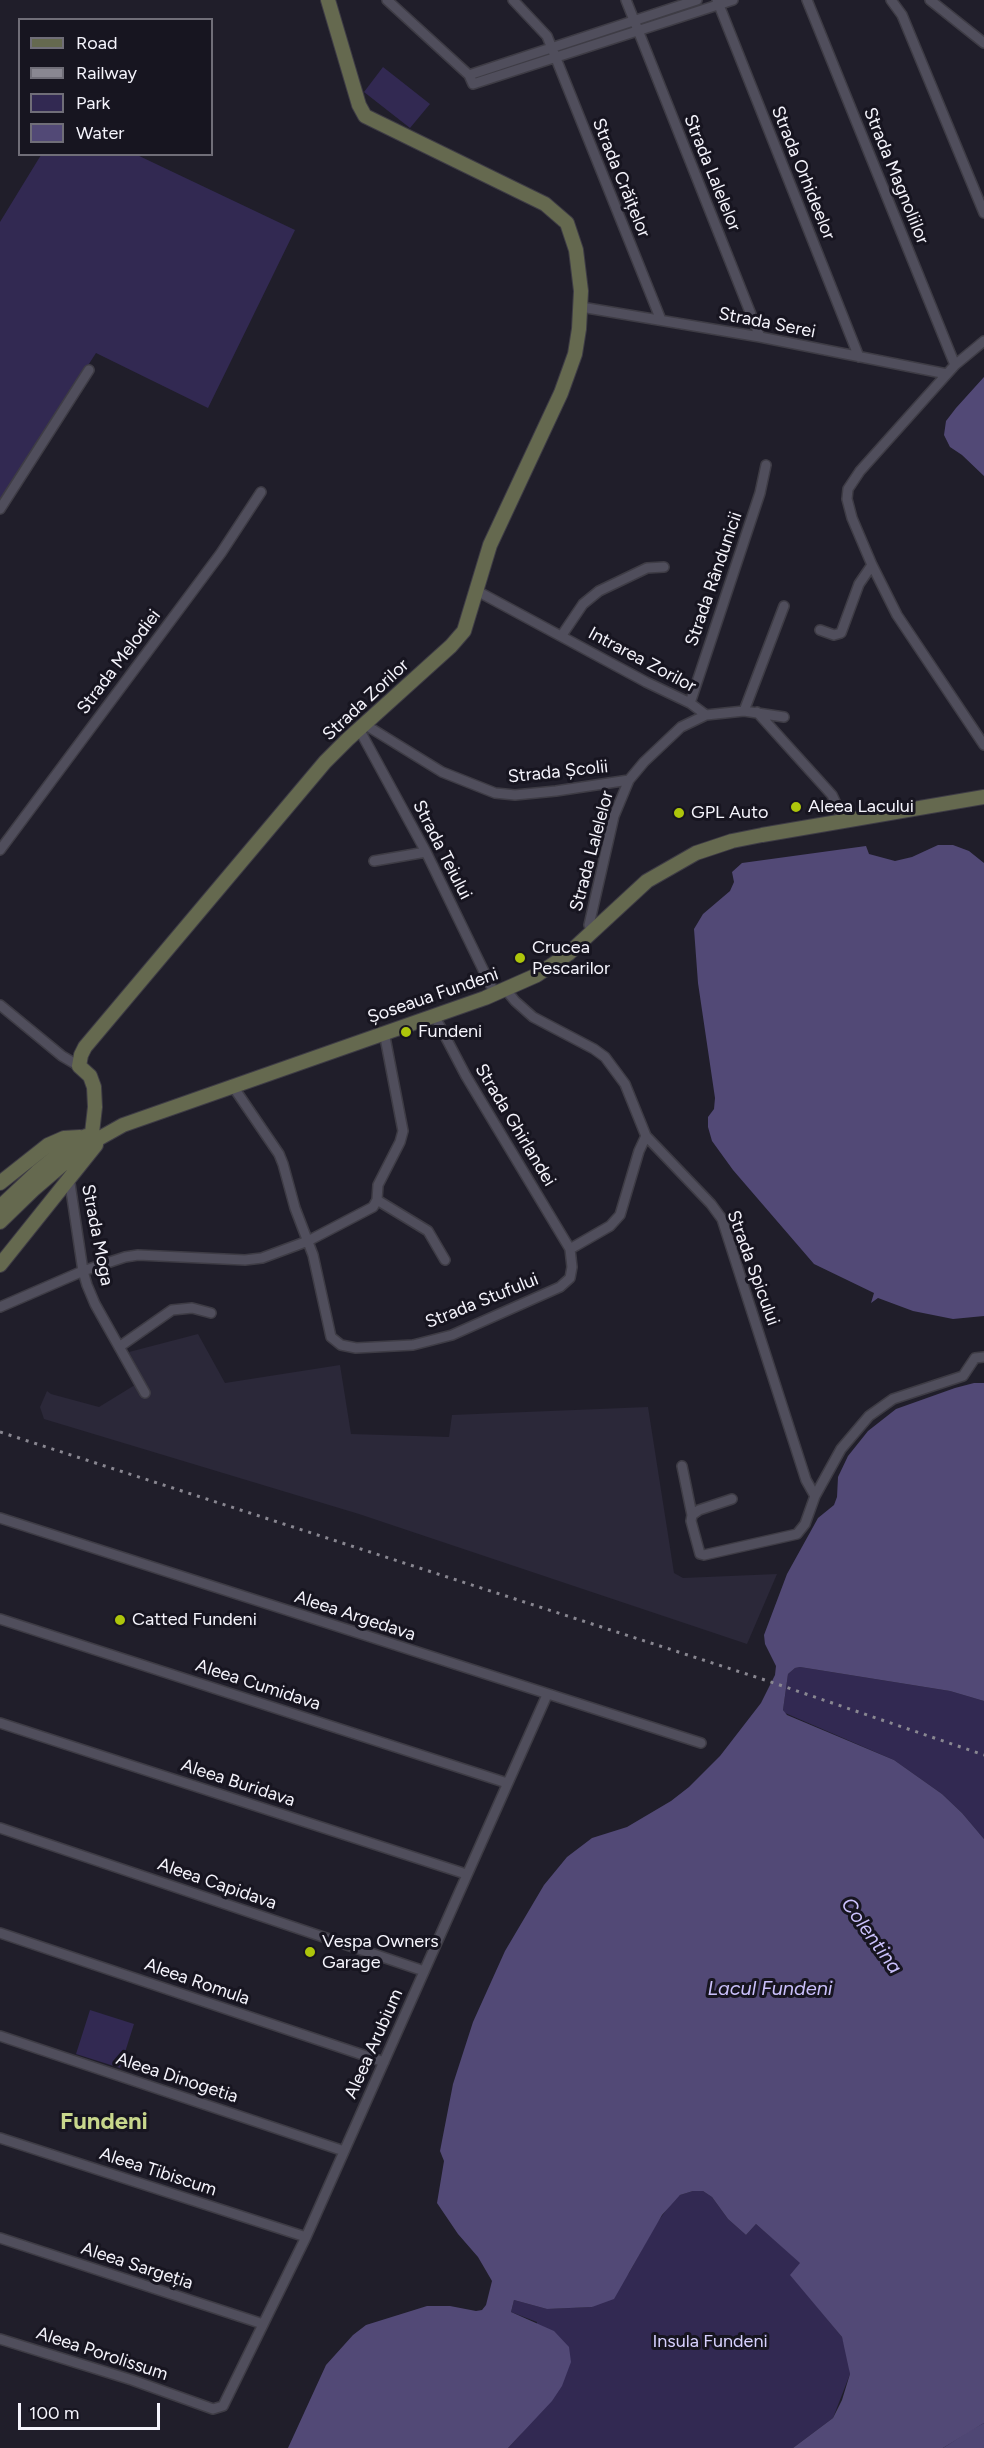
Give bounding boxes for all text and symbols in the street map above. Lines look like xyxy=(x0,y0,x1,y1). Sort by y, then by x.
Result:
legend xyxy=(18,18,213,156)
text: Road xyxy=(76,32,117,54)
text: Railway xyxy=(76,62,137,84)
text: Park xyxy=(76,92,110,114)
street label: Strada Orhideelor xyxy=(766,103,840,243)
street label: Strada Magnoliilor xyxy=(859,104,933,248)
street label: Strada Lalelelor xyxy=(679,112,745,234)
street label: Strada Crăițelor xyxy=(587,115,655,241)
text: Water xyxy=(76,122,124,144)
street label: Strada Serei xyxy=(717,303,817,343)
street label: Strada Rândunicii xyxy=(681,509,747,649)
street label: Strada Melodiei xyxy=(73,605,165,719)
street label: Intrarea Zorilor xyxy=(584,622,700,698)
street label: Strada Zorilor xyxy=(318,655,414,745)
street label: Strada Școlii xyxy=(507,756,609,788)
street label: Strada Lalelelor xyxy=(566,788,618,914)
place label: Aleea Lacului xyxy=(808,796,914,818)
street label: Strada Teiului xyxy=(408,797,476,903)
marker: Aleea Lacului xyxy=(789,800,803,814)
place label: GPL Auto xyxy=(691,802,768,824)
marker: GPL Auto xyxy=(672,806,686,820)
place label: Crucea Pescarilor xyxy=(532,937,610,980)
marker: Crucea Pescarilor xyxy=(513,951,527,965)
street label: Șoseaua Fundeni xyxy=(365,964,501,1028)
place label: Fundeni xyxy=(418,1021,482,1043)
marker: Fundeni xyxy=(399,1025,413,1039)
street label: Strada Ghirlandei xyxy=(470,1060,560,1190)
street label: Strada Moga xyxy=(77,1183,117,1287)
street label: Strada Spicului xyxy=(722,1207,784,1329)
street label: Strada Stufului xyxy=(422,1268,542,1334)
street label: Aleea Argedava xyxy=(292,1586,418,1646)
place label: Catted Fundeni xyxy=(132,1609,257,1631)
marker: Catted Fundeni xyxy=(113,1613,127,1627)
street label: Aleea Cumidava xyxy=(193,1655,323,1715)
street label: Aleea Buridava xyxy=(178,1754,298,1812)
street label: Aleea Capidava xyxy=(155,1854,279,1914)
water label: Colentina xyxy=(835,1893,907,1979)
place label: Vespa Owners Garage xyxy=(322,1931,439,1974)
marker: Vespa Owners Garage xyxy=(303,1945,317,1959)
street label: Aleea Romula xyxy=(142,1954,252,2010)
water label: Lacul Fundeni xyxy=(708,1977,832,2001)
street label: Aleea Arubium xyxy=(340,1986,408,2102)
street label: Aleea Dinogetia xyxy=(113,2048,241,2108)
district label: Fundeni xyxy=(60,2108,148,2136)
street label: Aleea Tibiscum xyxy=(97,2143,219,2201)
street label: Aleea Sargeția xyxy=(78,2238,196,2294)
street label: Aleea Porolissum xyxy=(34,2323,170,2385)
park label: Insula Fundeni xyxy=(652,2331,768,2353)
scale bar xyxy=(21,2391,164,2429)
text: 100 m xyxy=(29,2402,79,2424)

